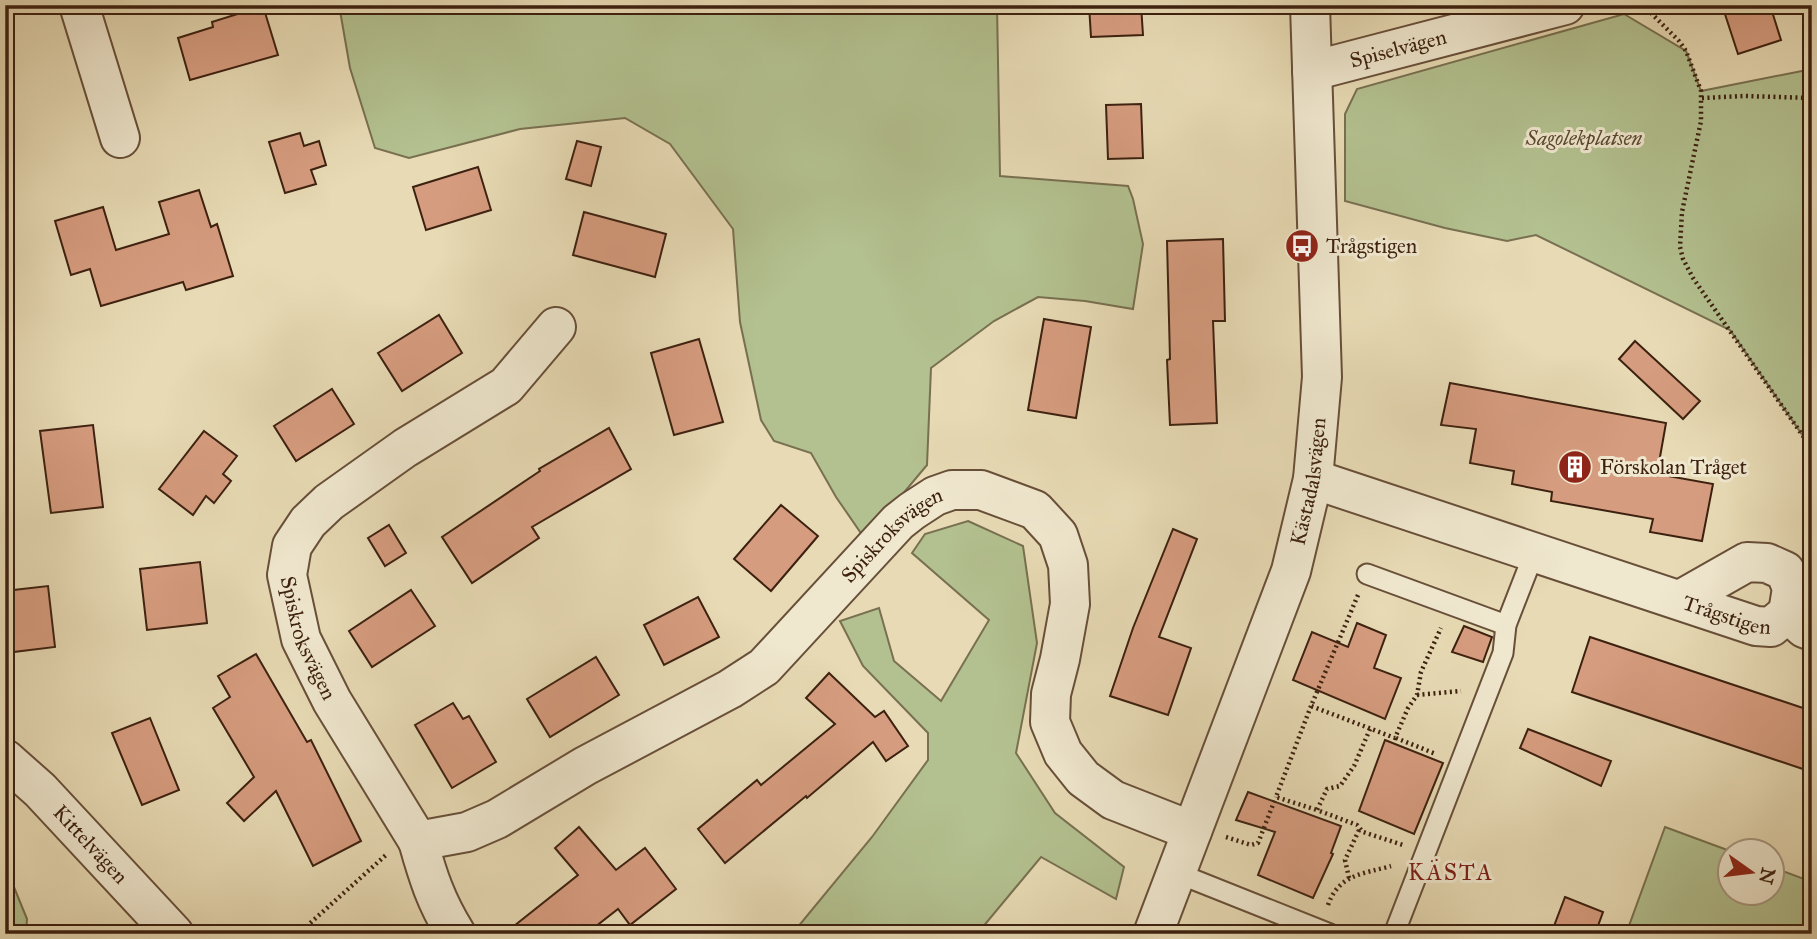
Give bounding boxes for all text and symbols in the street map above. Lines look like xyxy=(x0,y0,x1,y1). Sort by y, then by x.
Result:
street label: Spiselvägen xyxy=(1347,23,1449,74)
park label: Sagolekplatsen xyxy=(1525,125,1642,151)
bus stop icon: Trågstigen xyxy=(1283,227,1321,265)
place label: Trågstigen xyxy=(1326,233,1417,259)
street label: Kästadalsvägen xyxy=(1285,416,1331,548)
building icon: Förskolan Tråget xyxy=(1556,448,1594,486)
place label: Förskolan Tråget xyxy=(1600,454,1747,480)
street label: Spiskroksvägen xyxy=(835,481,946,588)
street label: Spiskroksvägen xyxy=(275,574,342,704)
street label: Trågstigen xyxy=(1679,590,1772,640)
street label: Kittelvägen xyxy=(48,799,134,889)
north arrow xyxy=(1716,838,1786,908)
district label: KÄSTA xyxy=(1408,858,1494,886)
text: N xyxy=(1754,865,1780,887)

